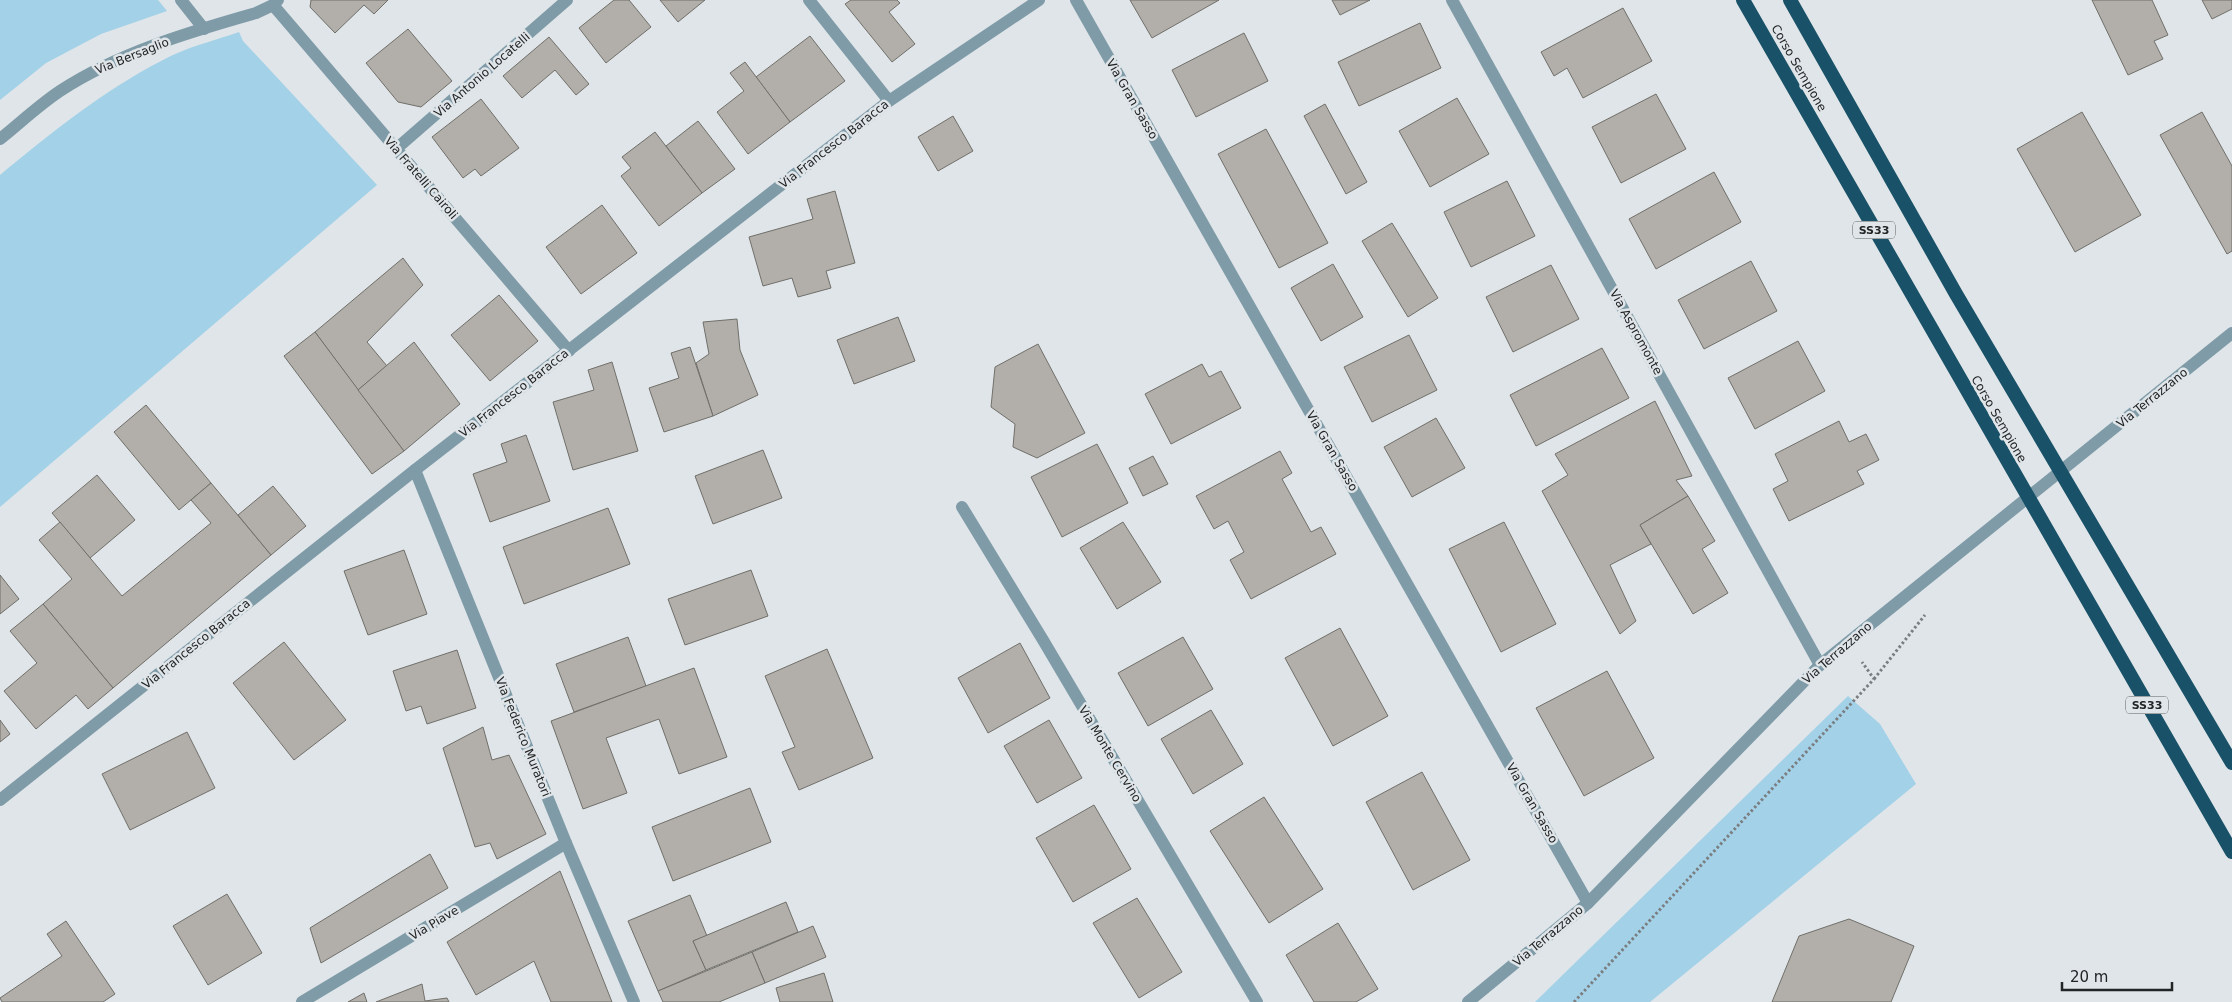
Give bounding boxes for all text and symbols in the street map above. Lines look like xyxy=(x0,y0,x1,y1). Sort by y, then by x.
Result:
street label: Corso Sempione xyxy=(1768,22,1830,114)
street label: Via Antonio Locatelli xyxy=(431,30,533,120)
street label: Via Bersaglio xyxy=(93,35,171,77)
street label: Via Gran Sasso xyxy=(1103,56,1161,142)
street label: Via Francesco Baracca xyxy=(777,97,891,191)
street label: Via Fratelli Cairoli xyxy=(381,134,461,222)
road number: SS33 xyxy=(1853,222,1895,238)
street label: Via Aspromonte xyxy=(1607,287,1665,377)
street label: Via Francesco Baracca xyxy=(457,346,571,440)
street label: Via Terrazzano xyxy=(2114,365,2190,431)
street label: Corso Sempione xyxy=(1968,373,2030,465)
street label: Via Gran Sasso xyxy=(1303,408,1361,494)
street label: Via Francesco Baracca xyxy=(139,596,253,692)
street label: Via Terrazzano xyxy=(1800,619,1874,687)
street label: Via Federico Muratori xyxy=(493,675,553,799)
road number: SS33 xyxy=(2126,696,2168,714)
street label: Via Monte Cervino xyxy=(1076,703,1144,805)
street label: Via Gran Sasso xyxy=(1503,760,1561,846)
street label: Via Piave xyxy=(407,903,461,943)
street label: Via Terrazzano xyxy=(1510,903,1586,969)
scale bar xyxy=(2062,960,2172,992)
text: 20 m xyxy=(2070,968,2108,986)

